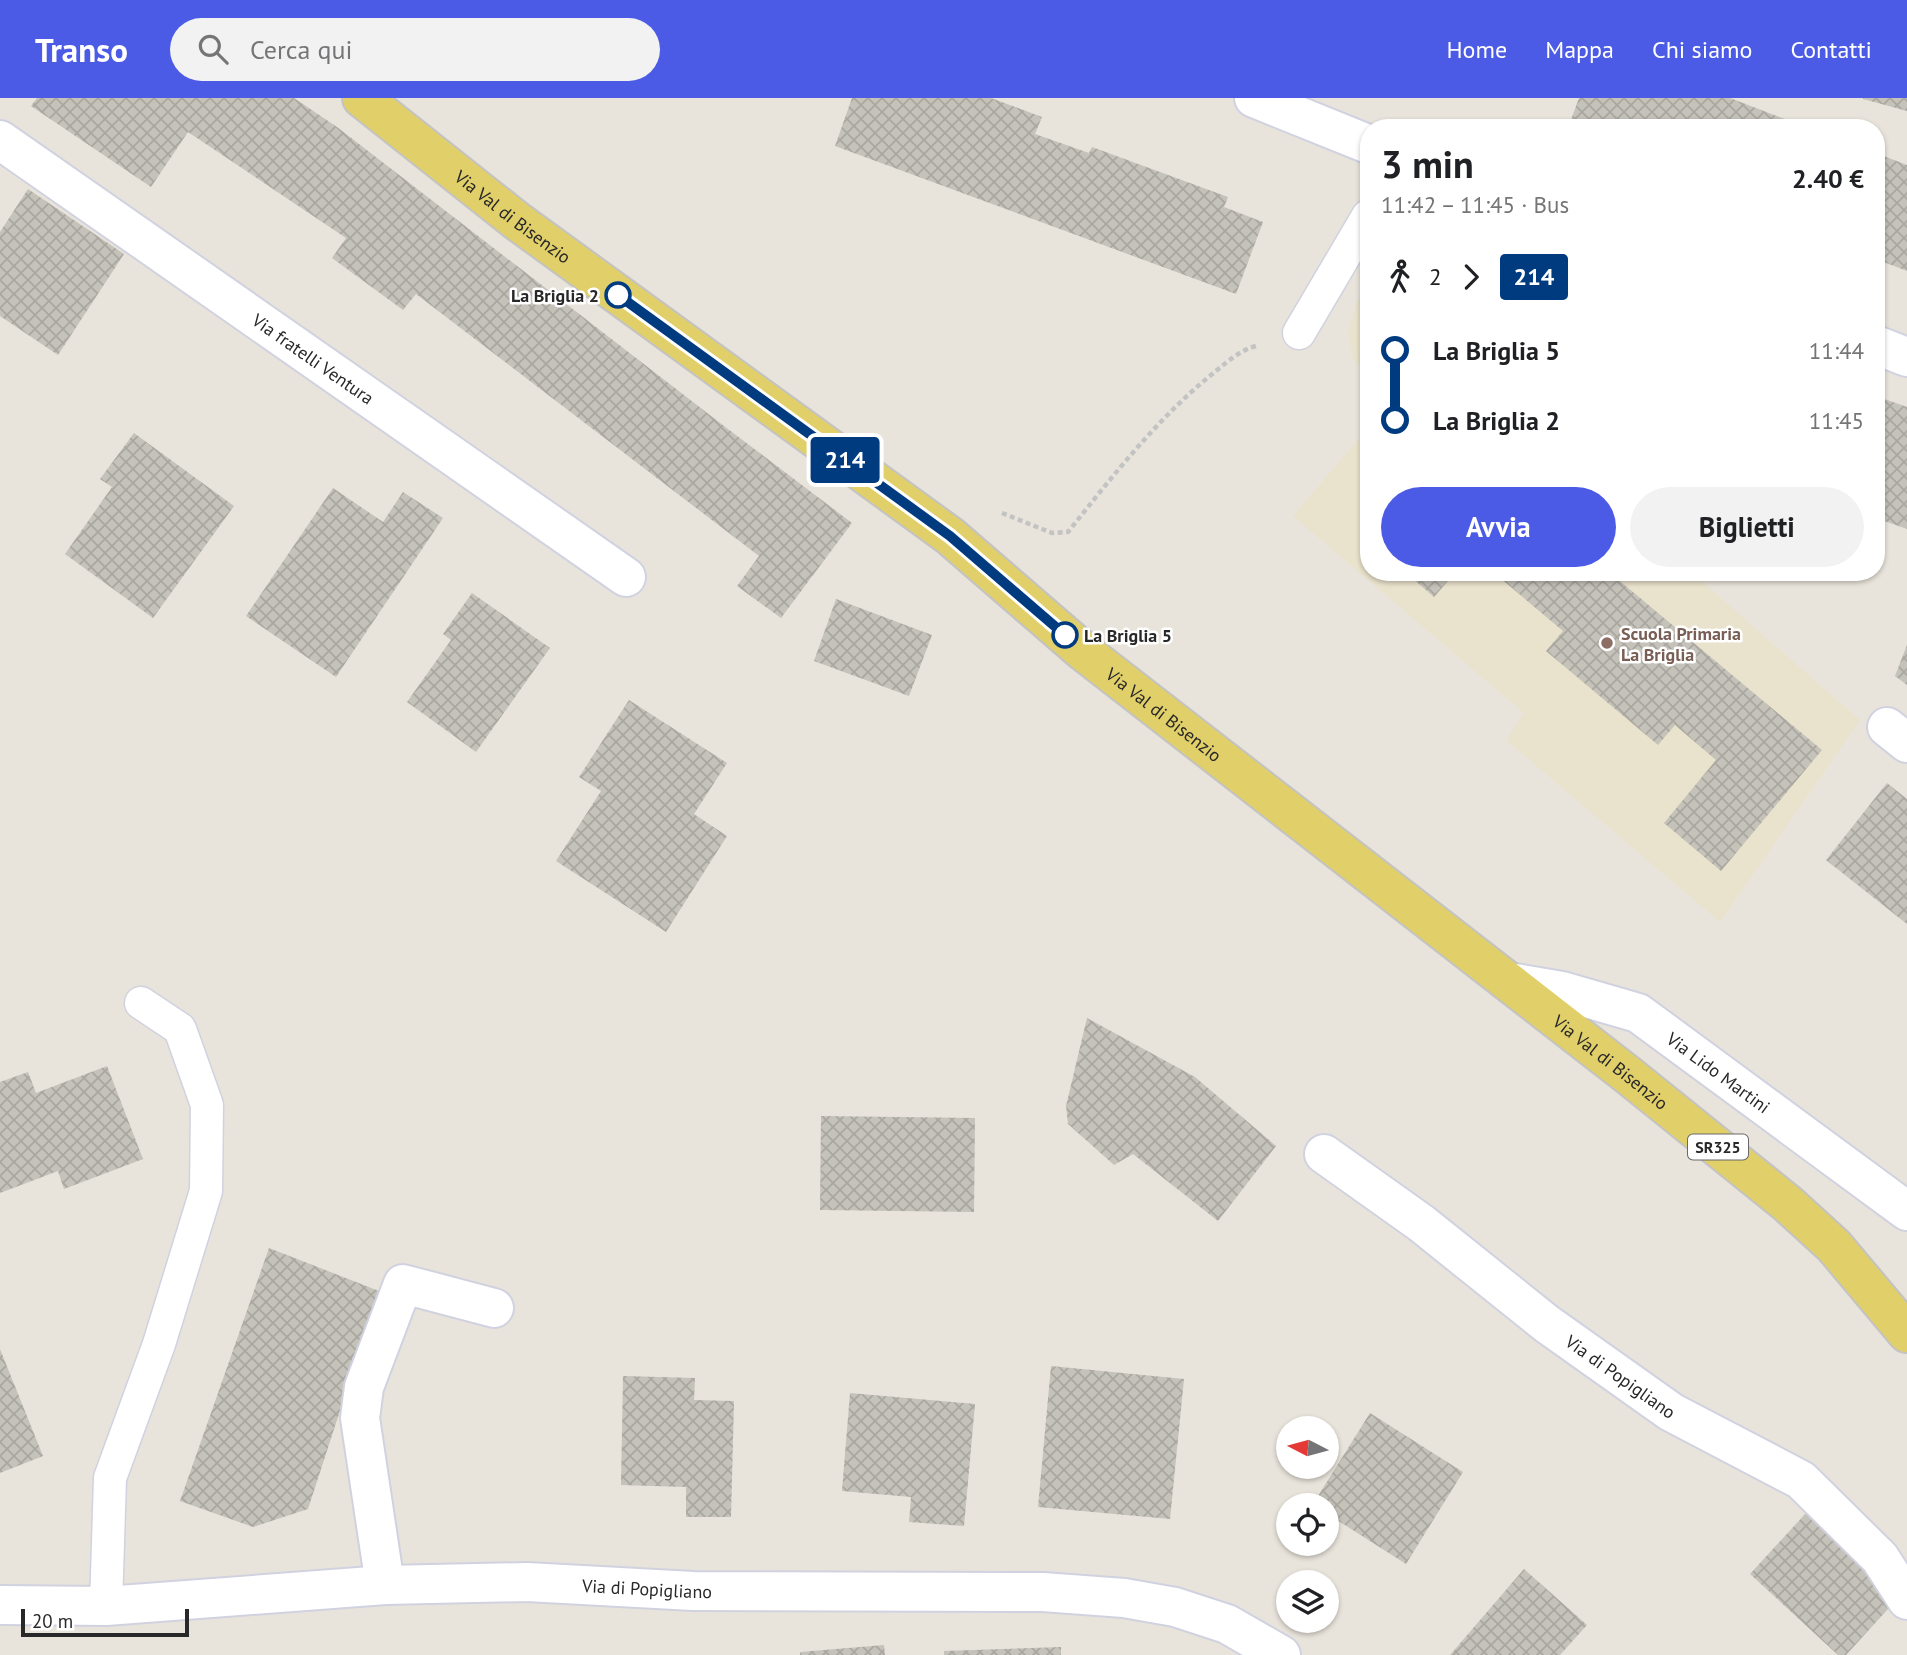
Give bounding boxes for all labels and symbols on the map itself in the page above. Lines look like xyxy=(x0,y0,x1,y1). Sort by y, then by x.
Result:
street label: Via Val di Bisenzio xyxy=(449,164,576,268)
marker: La Briglia 2 xyxy=(605,282,631,308)
place label: La Briglia 2 xyxy=(511,284,599,307)
street label: Via fratelli Ventura xyxy=(247,308,379,409)
line badge: 214 xyxy=(805,437,885,483)
marker: La Briglia 5 xyxy=(1052,622,1078,648)
place label: Scuola Primaria La Briglia xyxy=(1621,622,1741,666)
place label: La Briglia 5 xyxy=(1084,624,1172,647)
marker: Scuola Primaria La Briglia xyxy=(1599,635,1615,651)
street label: Via Val di Bisenzio xyxy=(1101,661,1227,766)
street label: Via Val di Bisenzio xyxy=(1548,1009,1673,1114)
street label: Via Lido Martini xyxy=(1662,1026,1775,1118)
road number: SR325 xyxy=(1688,1134,1748,1160)
street label: Via di Popigliano xyxy=(1560,1329,1680,1423)
north arrow xyxy=(1276,1416,1339,1479)
street label: Via di Popigliano xyxy=(580,1573,712,1603)
scale bar xyxy=(21,1606,189,1638)

